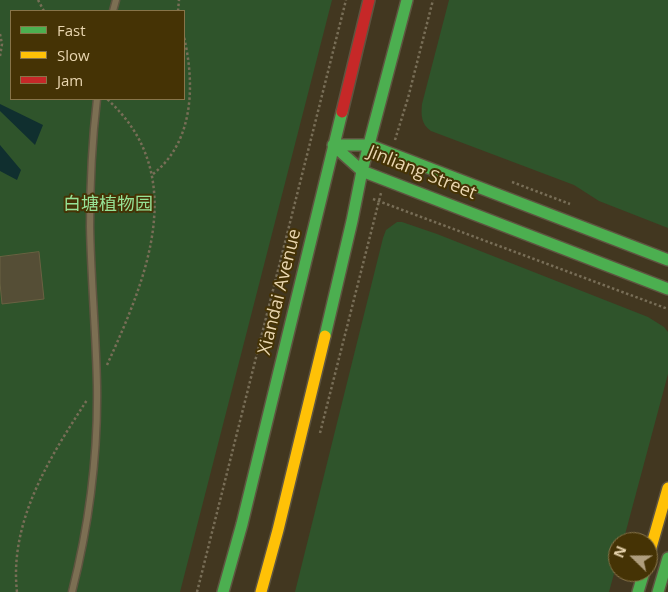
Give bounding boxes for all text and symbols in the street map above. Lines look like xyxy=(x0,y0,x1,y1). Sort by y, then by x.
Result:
legend xyxy=(10,10,185,100)
text: Fast xyxy=(57,20,86,40)
text: Slow xyxy=(57,45,90,65)
text: Jam xyxy=(57,70,83,90)
street label: Jinliang Street xyxy=(365,141,479,205)
park label: 白塘植物园 xyxy=(63,194,153,216)
street label: Xiandai Avenue xyxy=(254,227,306,357)
north arrow xyxy=(608,532,658,582)
text: N xyxy=(609,543,630,560)

